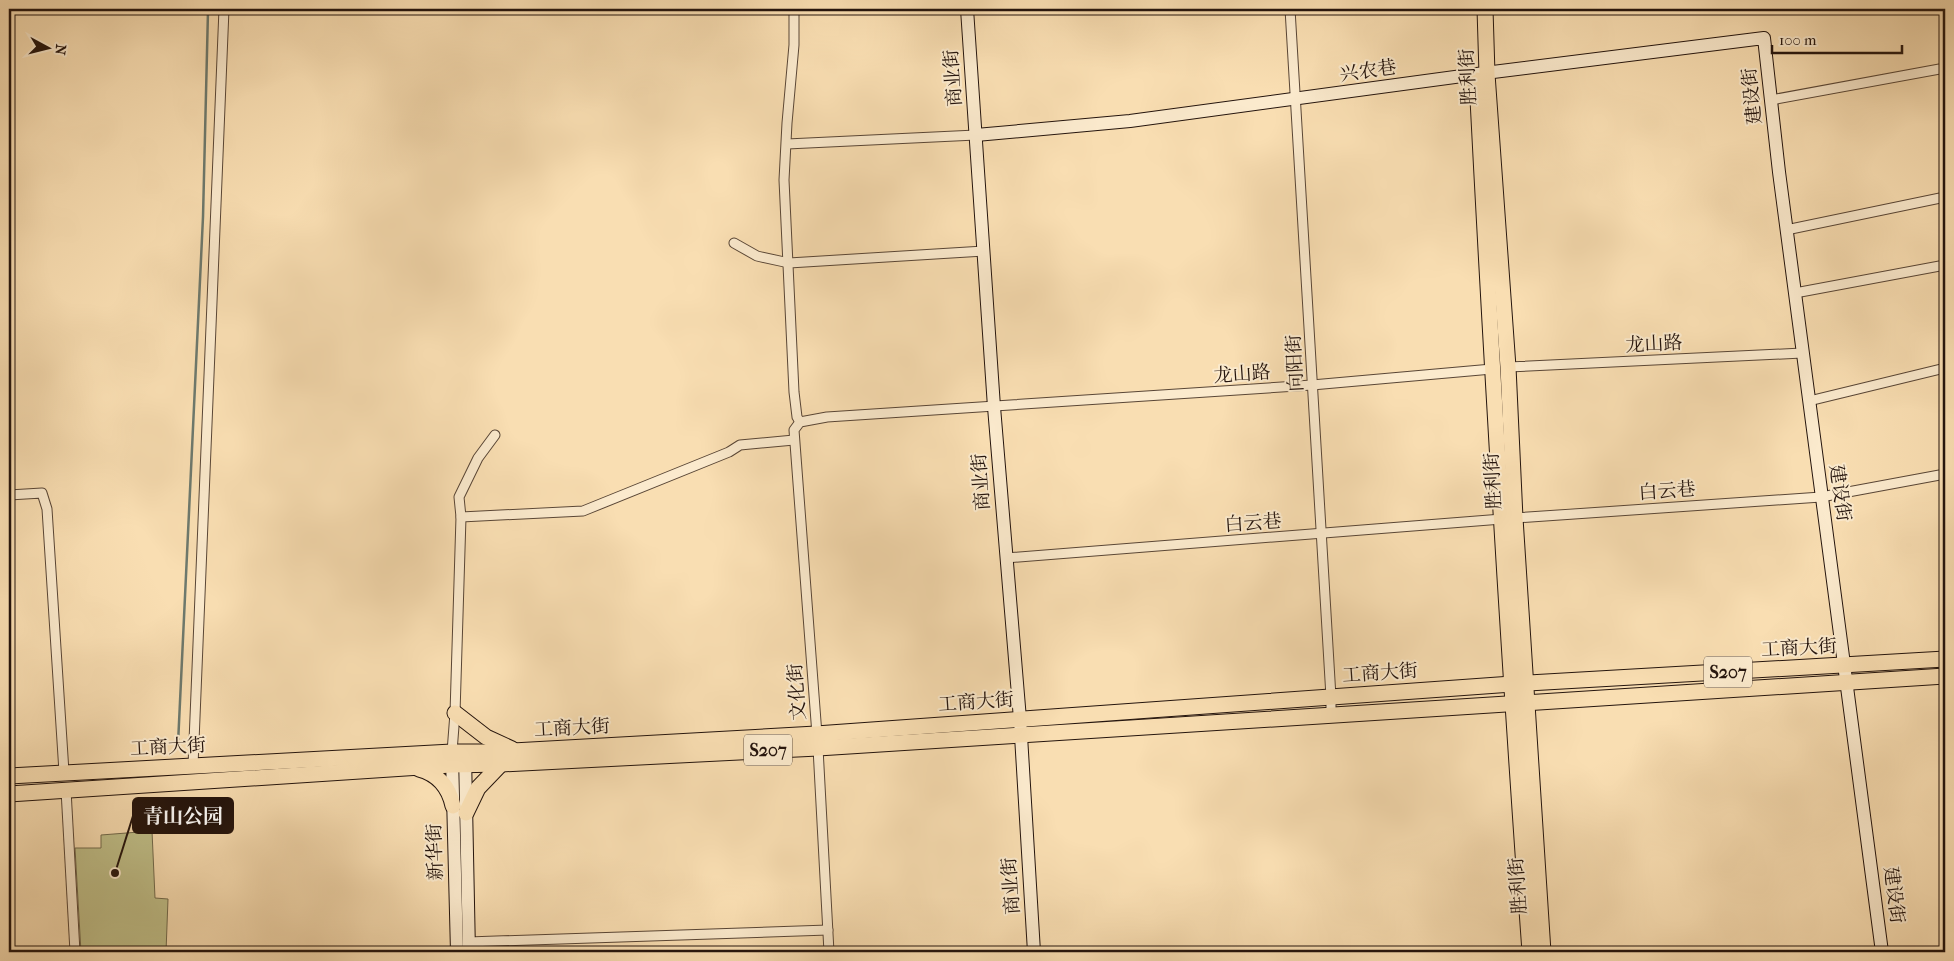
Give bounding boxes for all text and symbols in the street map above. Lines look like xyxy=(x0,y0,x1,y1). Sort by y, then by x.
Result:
north arrow xyxy=(22,22,72,72)
scale bar xyxy=(1772,22,1902,54)
text: 100 m xyxy=(1779,31,1817,49)
text: N xyxy=(51,43,69,56)
street label: 胜利街 xyxy=(1456,48,1480,106)
street label: 商业街 xyxy=(940,49,966,107)
street label: 兴农巷 xyxy=(1338,56,1398,86)
street label: 建设街 xyxy=(1738,66,1766,126)
street label: 龙山路 xyxy=(1625,332,1683,356)
street label: 向阳街 xyxy=(1283,334,1307,392)
street label: 龙山路 xyxy=(1213,361,1271,387)
street label: 胜利街 xyxy=(1481,452,1505,510)
street label: 商业街 xyxy=(968,453,994,511)
street label: 建设街 xyxy=(1825,463,1855,523)
street label: 白云巷 xyxy=(1638,478,1696,504)
street label: 白云巷 xyxy=(1224,510,1282,536)
street label: 工商大街 xyxy=(1760,635,1838,661)
road number: S207 xyxy=(1704,656,1752,688)
street label: 工商大街 xyxy=(1341,659,1419,687)
street label: 文化街 xyxy=(784,663,810,721)
street label: 工商大街 xyxy=(937,688,1015,716)
street label: 工商大街 xyxy=(533,715,611,741)
street label: 工商大街 xyxy=(129,734,207,760)
road number: S207 xyxy=(744,734,792,766)
callout: 青山公园 xyxy=(133,798,233,833)
text: 青山公园 xyxy=(143,805,223,828)
street label: 新华街 xyxy=(423,823,447,881)
street label: 商业街 xyxy=(998,857,1024,915)
street label: 胜利街 xyxy=(1505,857,1531,915)
street label: 建设街 xyxy=(1880,865,1908,925)

